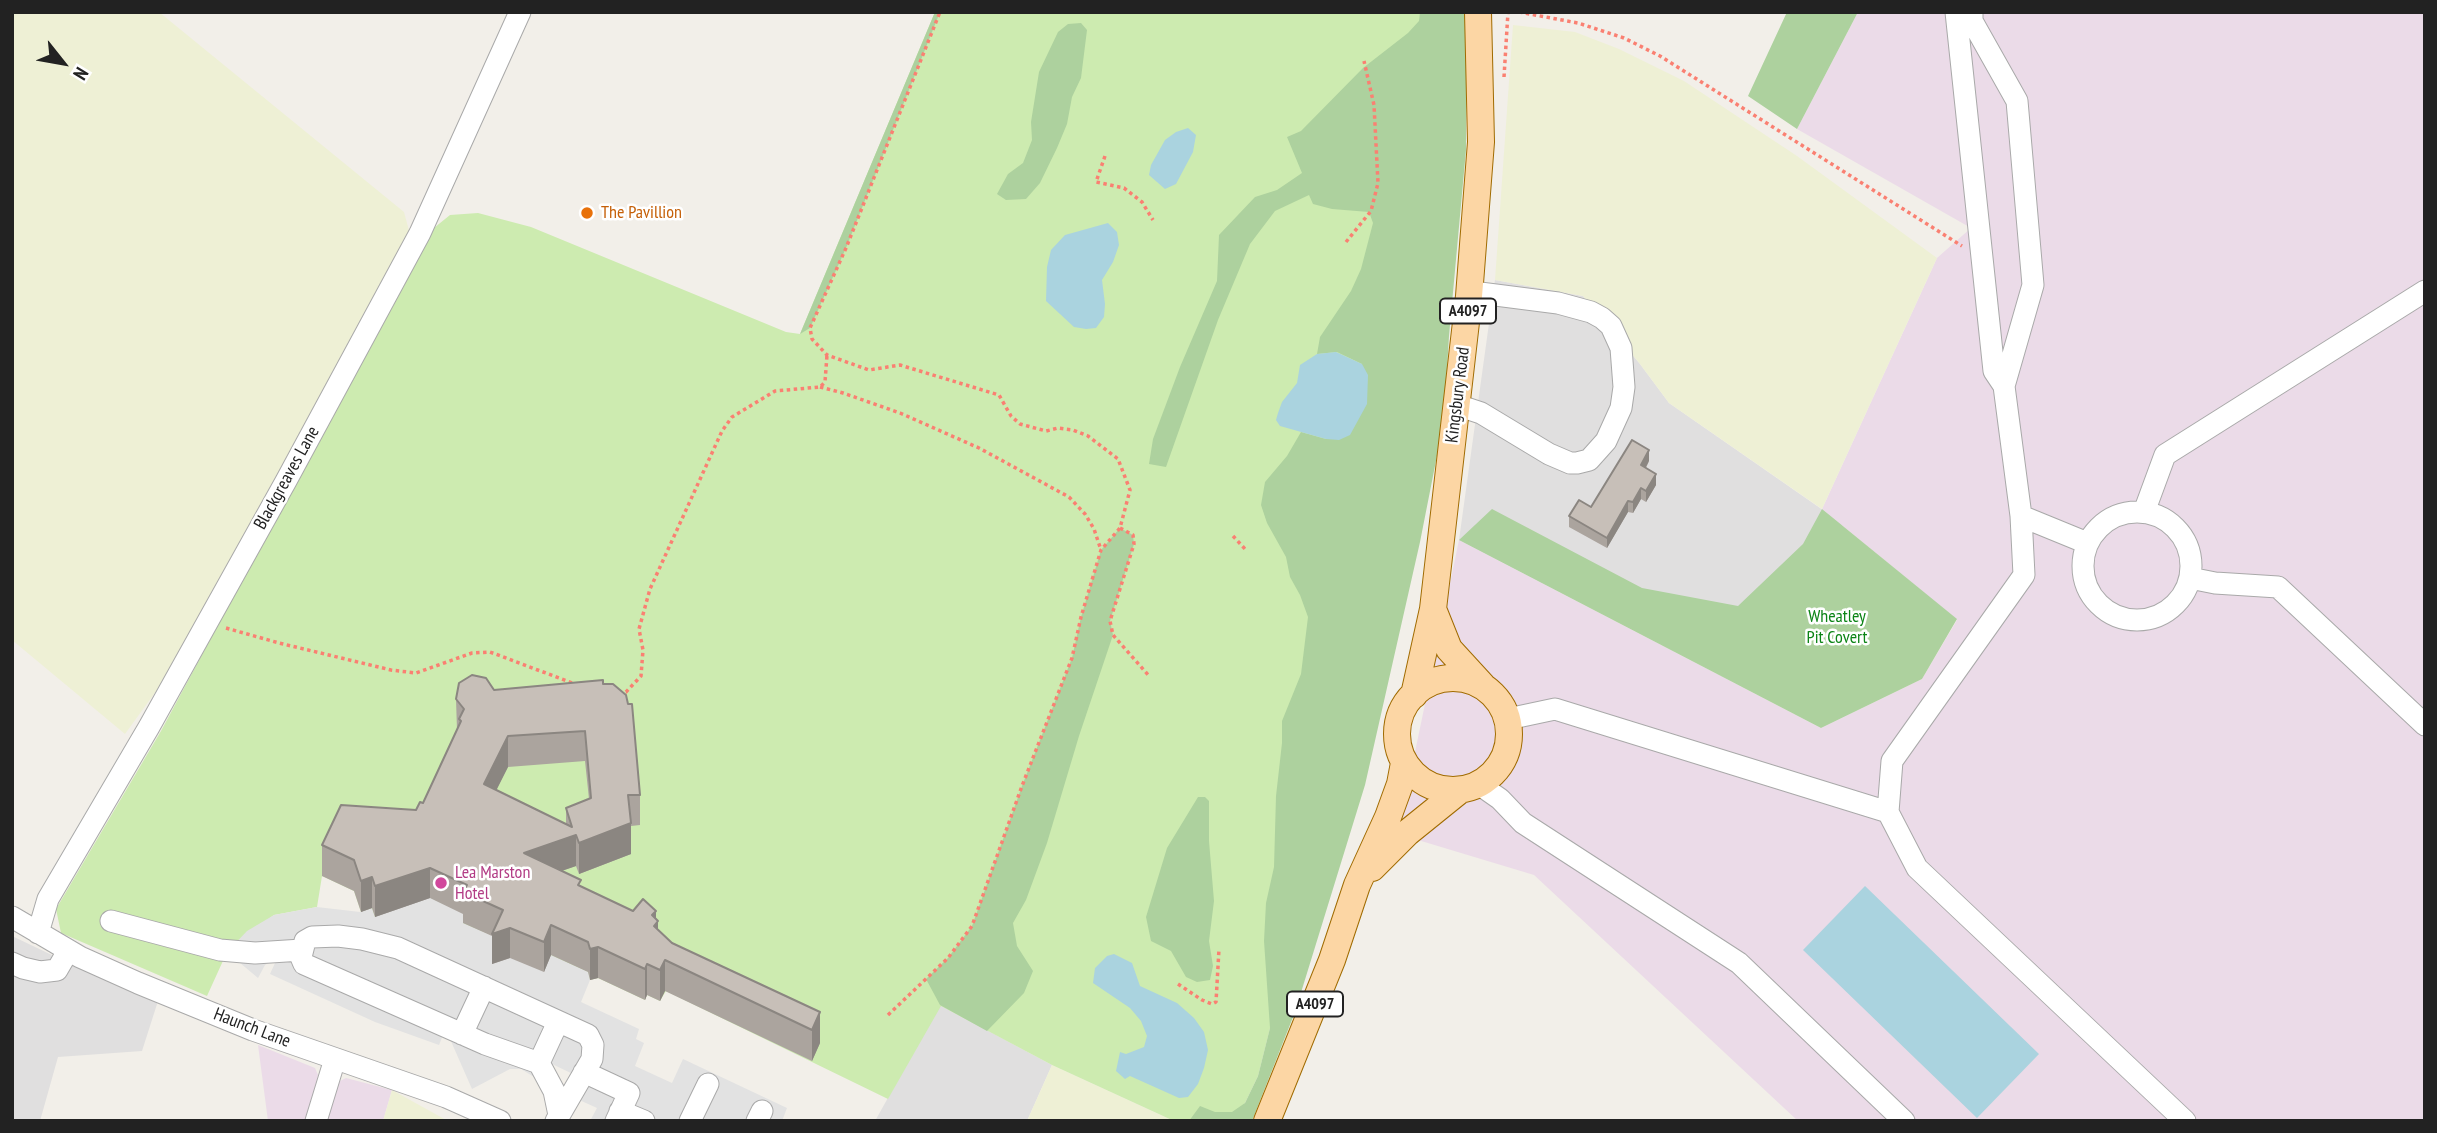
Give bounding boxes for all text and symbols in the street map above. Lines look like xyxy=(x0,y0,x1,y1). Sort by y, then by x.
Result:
north arrow xyxy=(28,28,98,98)
text: N xyxy=(68,63,94,84)
place label: The Pavillion xyxy=(601,202,682,224)
marker: The Pavillion xyxy=(579,205,595,221)
road number: A4097 xyxy=(1440,298,1496,324)
street label: Kingsbury Road xyxy=(1441,346,1475,444)
street label: Blackgreaves Lane xyxy=(250,423,324,533)
park label: Wheatley Pit Covert xyxy=(1807,606,1867,648)
place label: Lea Marston Hotel xyxy=(455,862,530,904)
marker: Lea Marston Hotel xyxy=(433,875,449,891)
road number: A4097 xyxy=(1287,992,1343,1016)
street label: Haunch Lane xyxy=(211,1004,293,1052)

